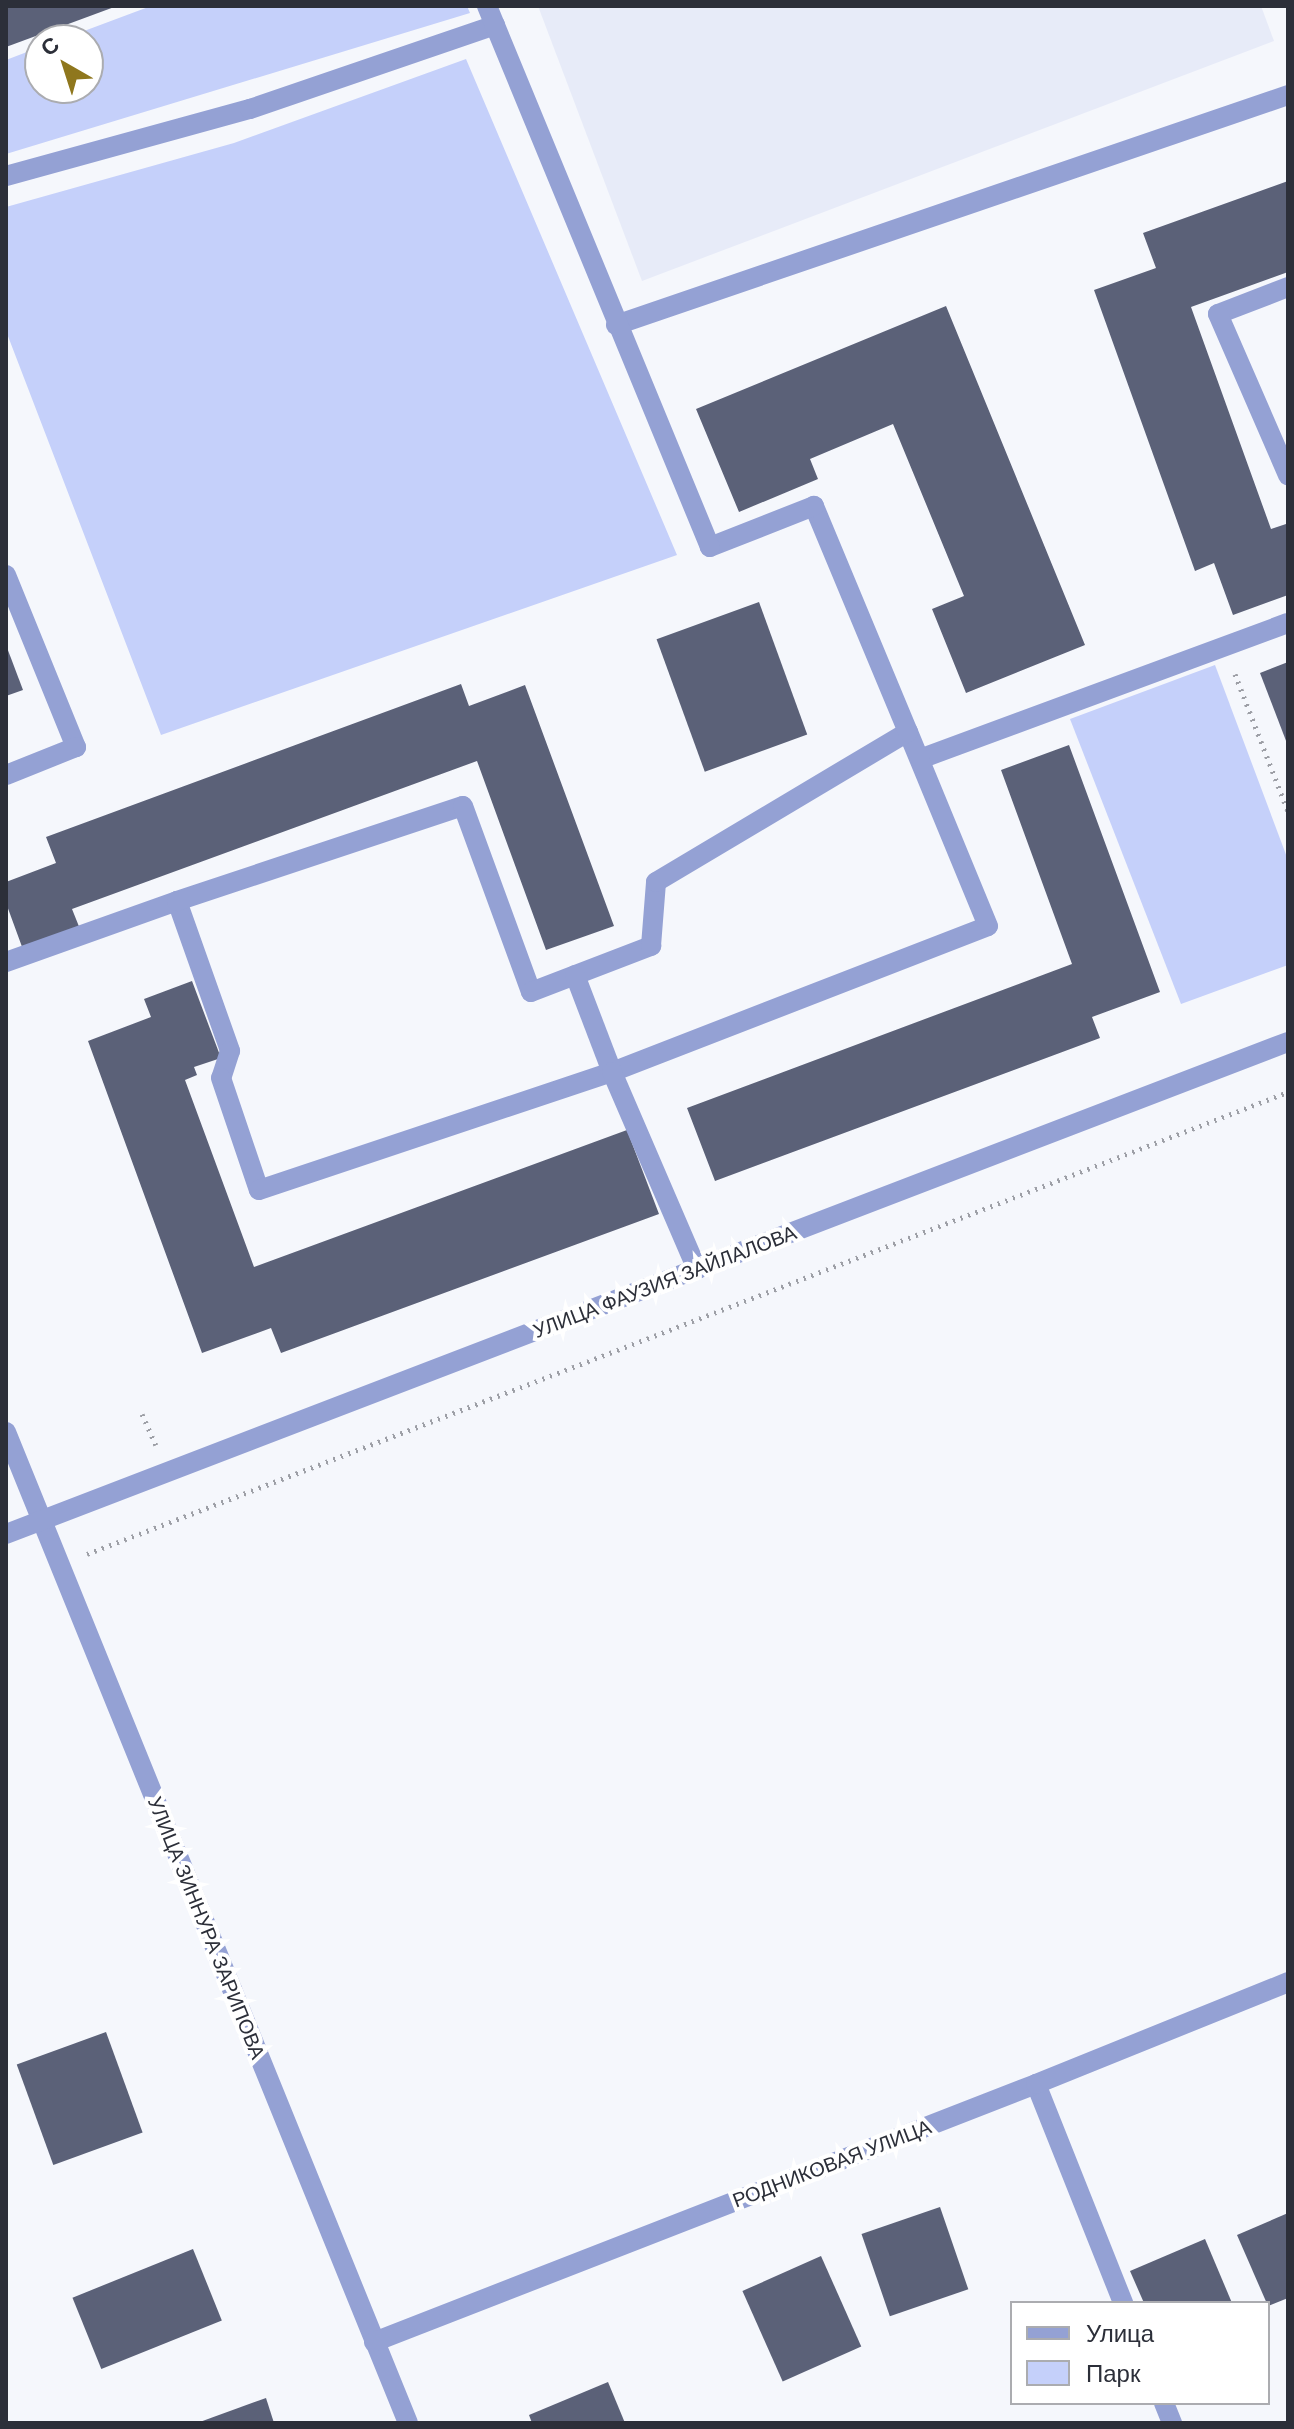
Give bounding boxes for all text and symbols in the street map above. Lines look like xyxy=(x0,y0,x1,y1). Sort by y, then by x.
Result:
north arrow xyxy=(24,24,104,104)
text: С xyxy=(35,30,65,63)
street label: УЛИЦА ФАУЗИЯ ЗАЙЛАЛОВА xyxy=(530,1221,800,1343)
street label: УЛИЦА ЗИННУРА ЗАРИПОВА xyxy=(142,1793,270,2063)
street label: РОДНИКОВАЯ УЛИЦА xyxy=(729,2115,935,2213)
legend xyxy=(1010,2301,1270,2405)
text: Улица xyxy=(1086,2318,1154,2349)
text: Парк xyxy=(1086,2358,1140,2389)

